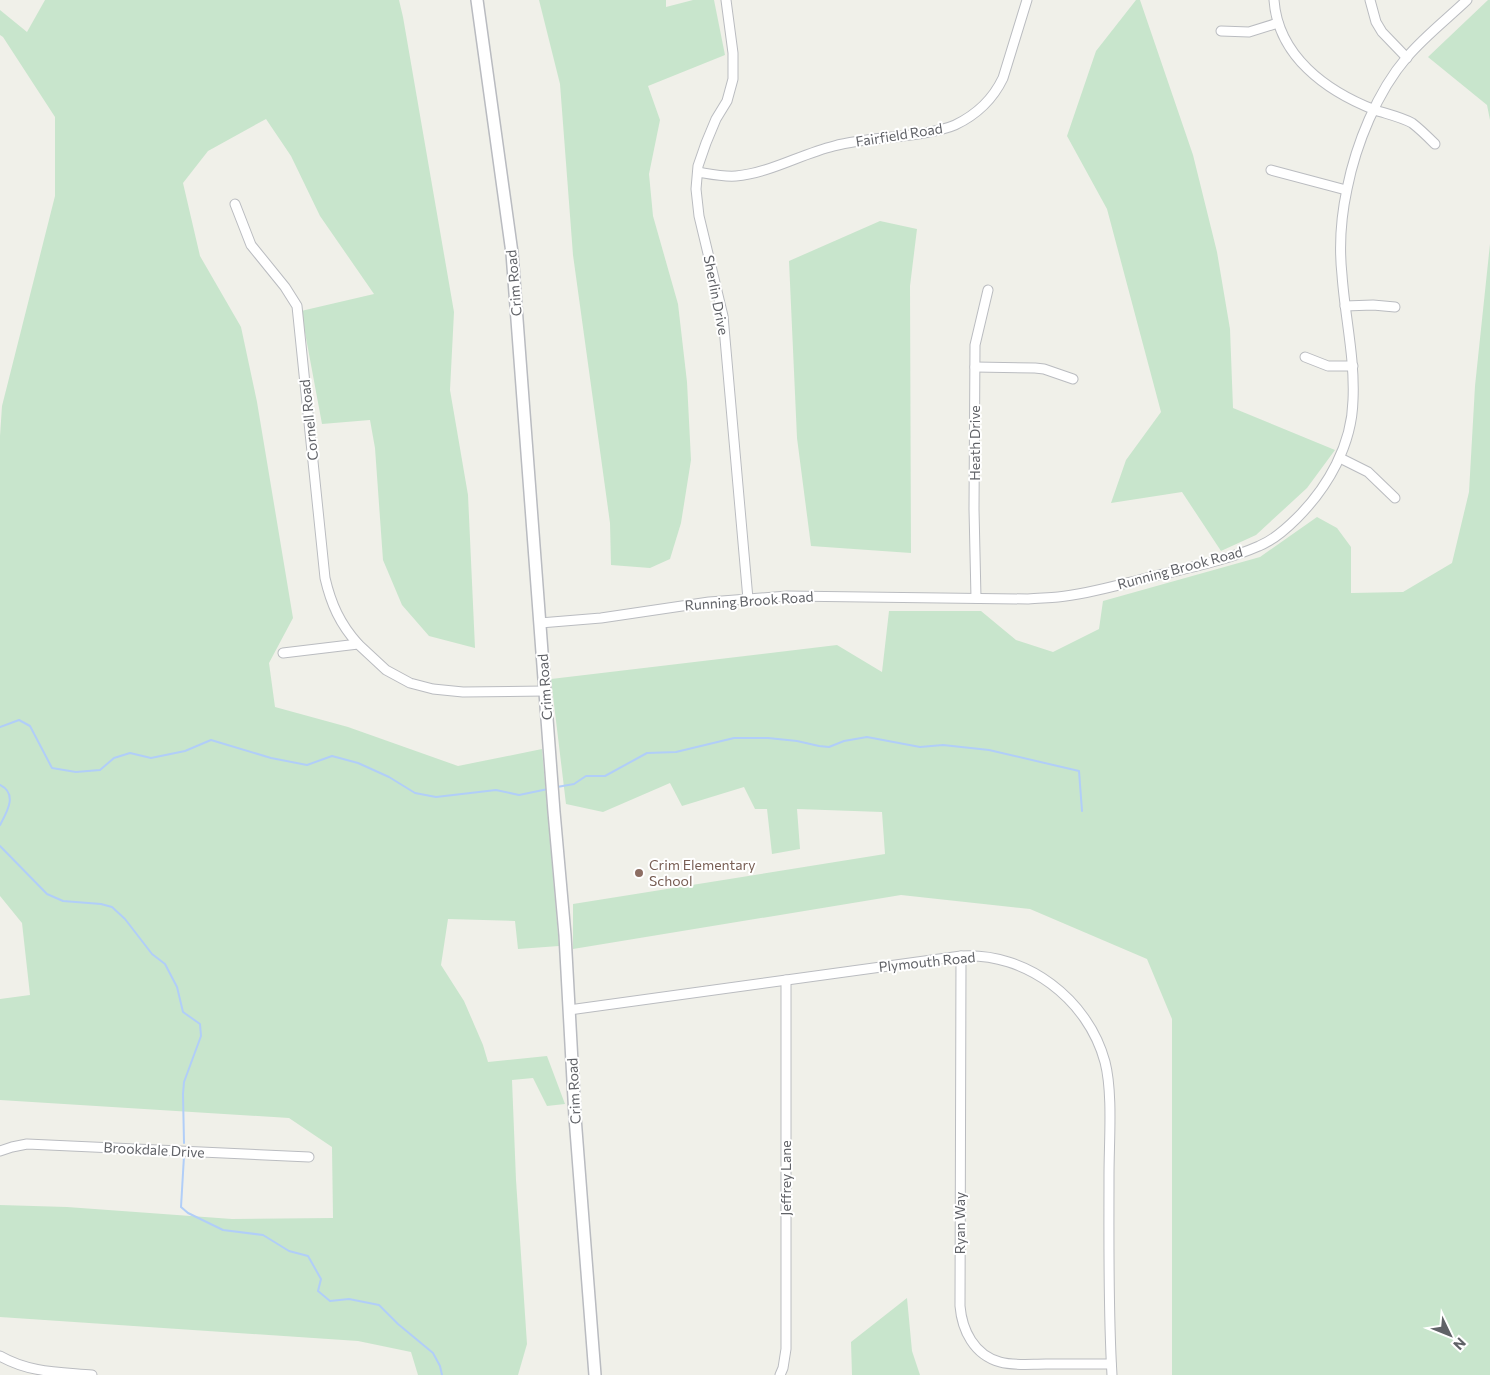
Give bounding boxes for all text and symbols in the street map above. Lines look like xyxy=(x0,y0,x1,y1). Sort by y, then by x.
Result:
street label: Fairfield Road xyxy=(854,119,944,150)
street label: Crim Road xyxy=(502,249,525,317)
street label: Sherlin Drive xyxy=(700,254,733,336)
street label: Cornell Road xyxy=(296,379,321,461)
street label: Heath Drive xyxy=(966,405,983,481)
street label: Running Brook Road xyxy=(1115,543,1244,592)
street label: Running Brook Road xyxy=(684,588,814,613)
street label: Crim Road xyxy=(534,653,555,721)
place label: Crim Elementary School xyxy=(649,856,755,889)
marker: Crim Elementary School xyxy=(633,867,645,879)
street label: Plymouth Road xyxy=(878,948,976,975)
street label: Crim Road xyxy=(563,1057,584,1125)
street label: Brookdale Drive xyxy=(103,1138,205,1161)
street label: Jeffrey Lane xyxy=(777,1140,794,1216)
street label: Ryan Way xyxy=(951,1192,968,1254)
north arrow xyxy=(1425,1310,1475,1360)
text: N xyxy=(1450,1335,1470,1354)

